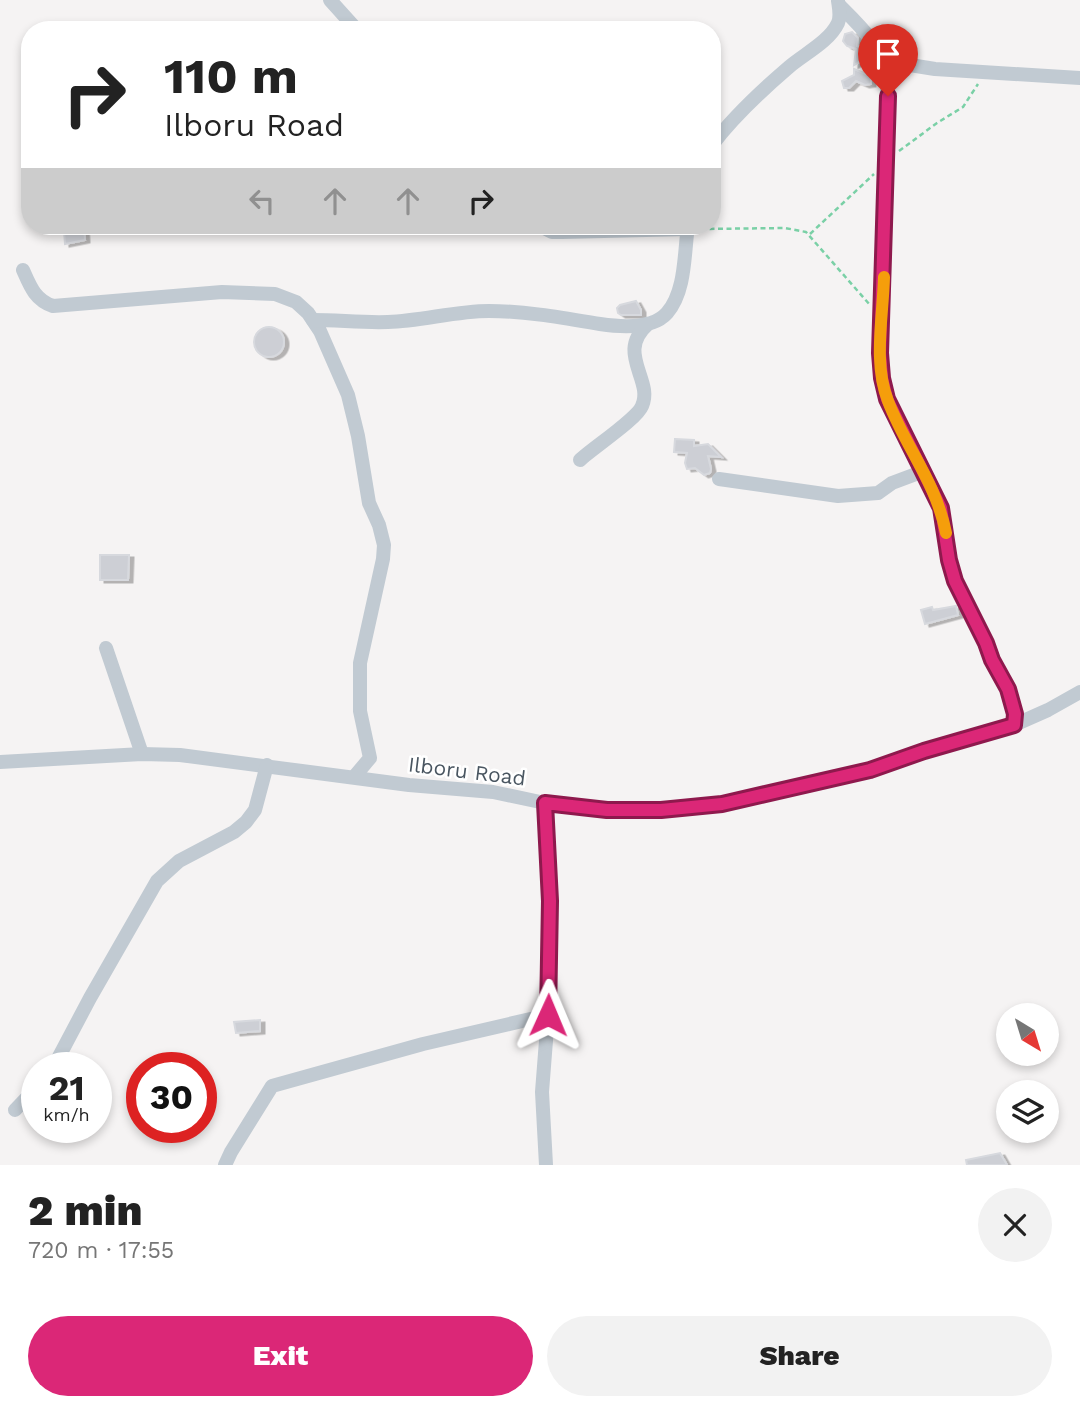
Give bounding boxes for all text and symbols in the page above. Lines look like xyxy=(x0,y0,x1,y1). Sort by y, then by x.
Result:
pin xyxy=(858,24,918,96)
icon: arrive xyxy=(869,35,907,73)
text: 110 m xyxy=(164,47,298,105)
icon: right xyxy=(49,49,140,140)
text: Ilboru Road xyxy=(164,106,344,144)
icon: left xyxy=(243,182,281,220)
icon: ahead xyxy=(316,182,354,220)
icon: ahead xyxy=(389,182,427,220)
icon: right xyxy=(462,182,500,220)
street label: Ilboru Road xyxy=(407,751,527,791)
position arrow xyxy=(511,978,585,1052)
north arrow xyxy=(996,1003,1059,1066)
map controls xyxy=(996,1003,1059,1143)
speed limit sign: 30 xyxy=(126,1052,217,1143)
text: 21 xyxy=(49,1067,84,1109)
button: layers xyxy=(996,1080,1059,1143)
text: km/h xyxy=(43,1104,90,1125)
text: 2 min xyxy=(28,1186,142,1235)
button: close xyxy=(978,1188,1052,1262)
text: 720 m · 17:55 xyxy=(28,1237,174,1264)
button: Exit xyxy=(28,1316,533,1396)
button: Share xyxy=(547,1316,1052,1396)

